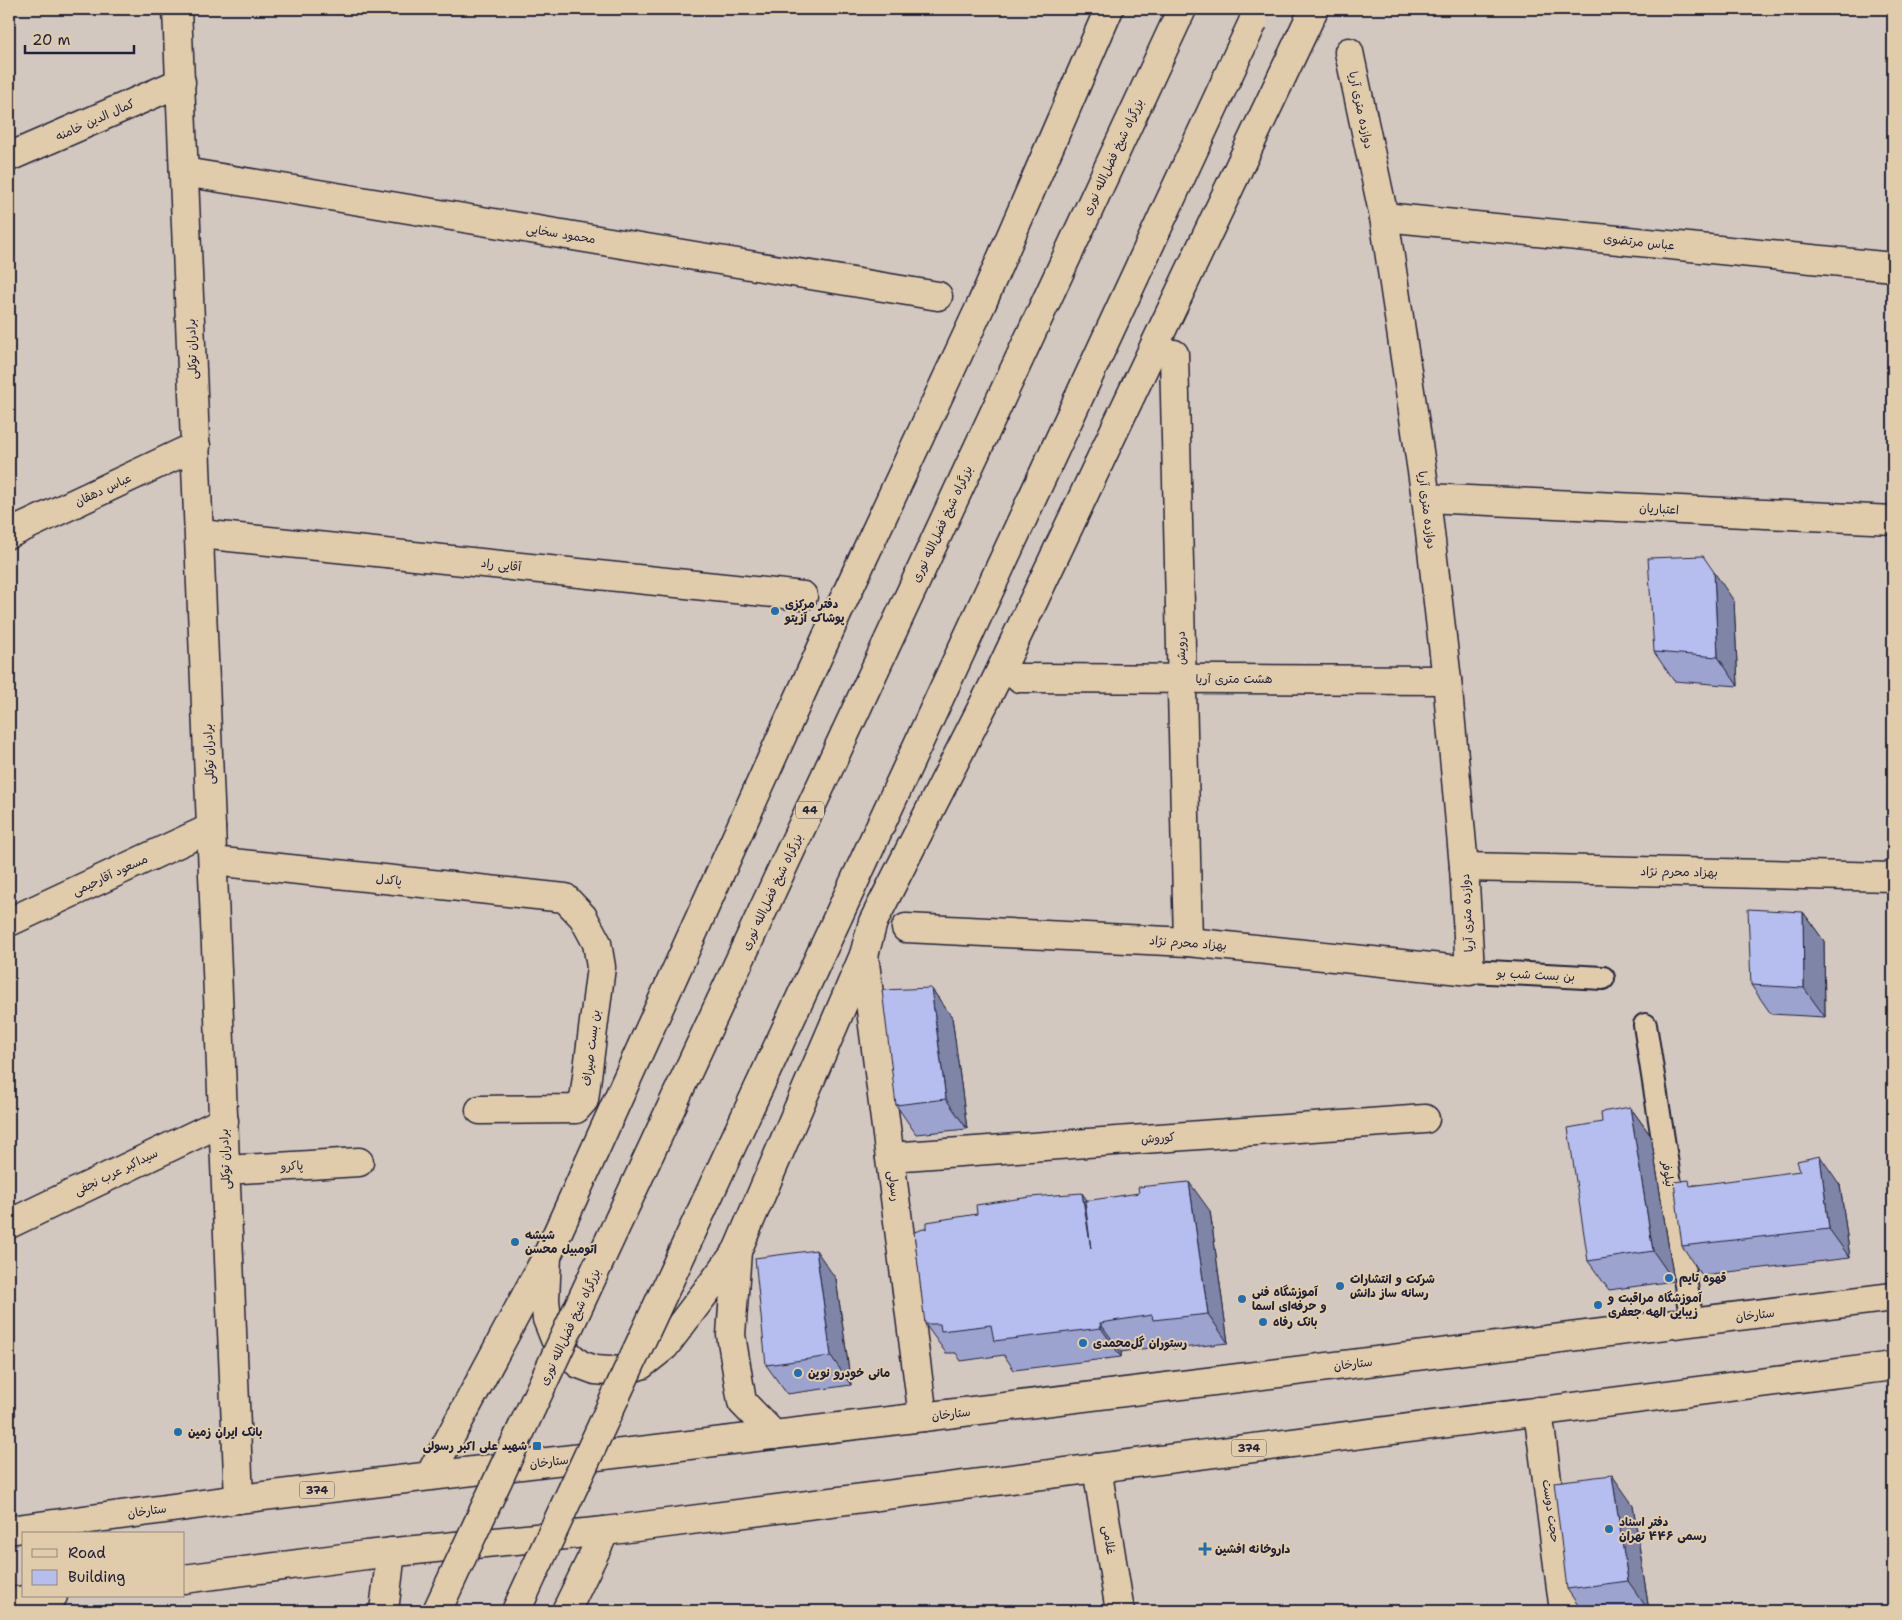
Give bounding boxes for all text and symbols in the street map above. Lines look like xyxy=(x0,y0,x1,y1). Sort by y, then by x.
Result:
scale bar xyxy=(25,22,134,54)
text: 20 m xyxy=(32,30,71,50)
street label: دوازده متری آریا xyxy=(1345,70,1377,150)
street label: کمال الدین خامنه xyxy=(53,95,137,145)
street label: بزرگراه شیخ فضل‌الله نوری xyxy=(1079,96,1148,218)
street label: محمود سخایی xyxy=(525,221,597,247)
street label: عباس مرتضوی xyxy=(1603,230,1675,254)
street label: برادران توکلی xyxy=(183,318,201,380)
street label: بزرگراه شیخ فضل‌الله نوری xyxy=(908,463,977,585)
street label: عباس دهقان xyxy=(72,470,134,510)
street label: دوازده متری آریا xyxy=(1414,470,1440,550)
street label: اعتباریان xyxy=(1639,500,1679,518)
street label: آقایی راد xyxy=(480,555,523,575)
place label: دفتر مرکزی پوشاک آزیتو xyxy=(784,596,845,626)
marker: دفتر مرکزی پوشاک آزیتو xyxy=(769,605,781,617)
street label: درویش xyxy=(1173,631,1189,665)
street label: هشت متری آریا xyxy=(1196,671,1273,687)
street label: برادران توکلی xyxy=(200,723,218,785)
road number: 44 xyxy=(796,802,824,818)
street label: بزرگراه شیخ فضل‌الله نوری xyxy=(738,831,807,953)
street label: مسعود آقارحیمی xyxy=(70,851,150,899)
street label: بهزاد محرم نژاد xyxy=(1640,863,1718,882)
street label: پاکدل xyxy=(375,871,403,889)
street label: دوازده متری آریا xyxy=(1457,873,1477,953)
street label: بهزاد محرم نژاد xyxy=(1149,932,1227,955)
street label: بن بست شب بو xyxy=(1496,965,1575,985)
street label: بن بست صیراف xyxy=(578,1009,604,1087)
street label: برادران توکلی xyxy=(216,1128,234,1190)
street label: کوروش xyxy=(1140,1129,1176,1147)
street label: سیداکبر عرب نجفی xyxy=(71,1145,161,1199)
street label: پاکرو xyxy=(279,1157,304,1175)
street label: نیلوفر xyxy=(1658,1159,1678,1188)
street label: رسولی xyxy=(884,1170,904,1202)
place label: شیشه اتومبیل محسن xyxy=(525,1227,597,1257)
marker: شیشه اتومبیل محسن xyxy=(509,1236,521,1248)
street label: بزرگراه شیخ فضل‌الله نوری xyxy=(536,1266,605,1388)
place label: قهوه تایم xyxy=(1679,1270,1726,1287)
place label: شرکت و انتشارات رسانه ساز دانش xyxy=(1350,1271,1435,1301)
marker: قهوه تایم xyxy=(1663,1272,1675,1284)
marker: شرکت و انتشارات رسانه ساز دانش xyxy=(1334,1280,1346,1292)
place label: آموزشگاه فنی و حرفه‌ای اسما xyxy=(1252,1284,1327,1314)
place label: آموزشگاه مراقبت و زیبایی الهه جعفری xyxy=(1607,1290,1703,1320)
marker: آموزشگاه فنی و حرفه‌ای اسما xyxy=(1236,1293,1248,1305)
marker: آموزشگاه مراقبت و زیبایی الهه جعفری xyxy=(1592,1299,1604,1311)
street label: ستارخان xyxy=(1735,1305,1775,1325)
place label: بانک رفاه xyxy=(1273,1314,1318,1330)
marker: بانک رفاه xyxy=(1257,1316,1269,1328)
place label: رستوران گل‌محمدی xyxy=(1093,1335,1187,1351)
marker: رستوران گل‌محمدی xyxy=(1077,1337,1089,1349)
street label: ستارخان xyxy=(1333,1354,1373,1374)
place label: مانی خودرو نوین xyxy=(808,1365,890,1381)
marker: مانی خودرو نوین xyxy=(792,1367,804,1379)
street label: ستارخان xyxy=(931,1404,971,1424)
place label: بانک ایران زمین xyxy=(188,1424,262,1440)
marker: بانک ایران زمین xyxy=(172,1426,184,1438)
place label: شهید علی اکبر رسولی xyxy=(423,1438,527,1454)
marker: شهید علی اکبر رسولی xyxy=(531,1440,543,1452)
road number: 374 xyxy=(1232,1440,1266,1456)
street label: ستارخان xyxy=(529,1452,569,1472)
street label: حجت دوست xyxy=(1539,1478,1563,1544)
road number: 374 xyxy=(300,1482,334,1498)
street label: ستارخان xyxy=(126,1500,168,1522)
place label: دفتر اسناد رسمی ۴۴۶ تهران xyxy=(1619,1514,1707,1544)
marker: دفتر اسناد رسمی ۴۴۶ تهران xyxy=(1603,1523,1615,1535)
street label: غلامی xyxy=(1099,1524,1119,1556)
legend xyxy=(22,1532,185,1598)
place label: داروخانه افشین xyxy=(1215,1541,1290,1557)
text: Road xyxy=(68,1543,106,1563)
marker: داروخانه افشین xyxy=(1199,1543,1211,1555)
text: Building xyxy=(68,1567,125,1587)

